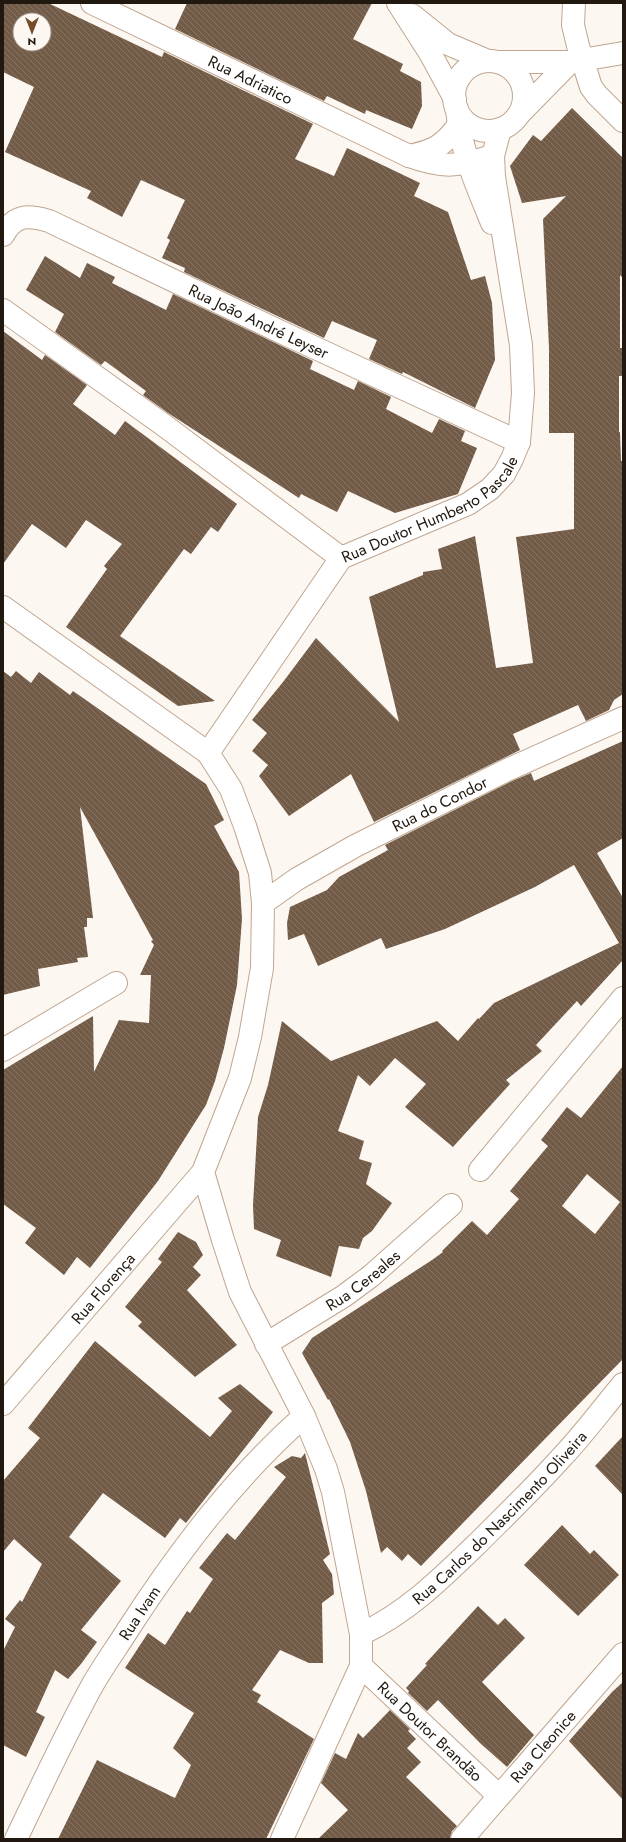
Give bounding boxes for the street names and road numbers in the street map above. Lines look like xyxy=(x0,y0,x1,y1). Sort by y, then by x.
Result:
street label: Rua Adriatico xyxy=(204,50,297,110)
street label: Rua João André Leyser xyxy=(185,278,333,365)
street label: Rua Doutor Humberto Pascale xyxy=(338,452,524,569)
street label: Rua do Condor xyxy=(388,770,492,838)
street label: Rua Cereales xyxy=(321,1244,405,1317)
street label: Rua Florença xyxy=(66,1248,141,1329)
street label: Rua Carlos do Nascimento Oliveira xyxy=(407,1426,592,1610)
street label: Rua Ivam xyxy=(113,1581,166,1645)
street label: Rua Doutor Brandão xyxy=(372,1676,488,1787)
street label: Rua Cleonice xyxy=(505,1705,581,1788)

